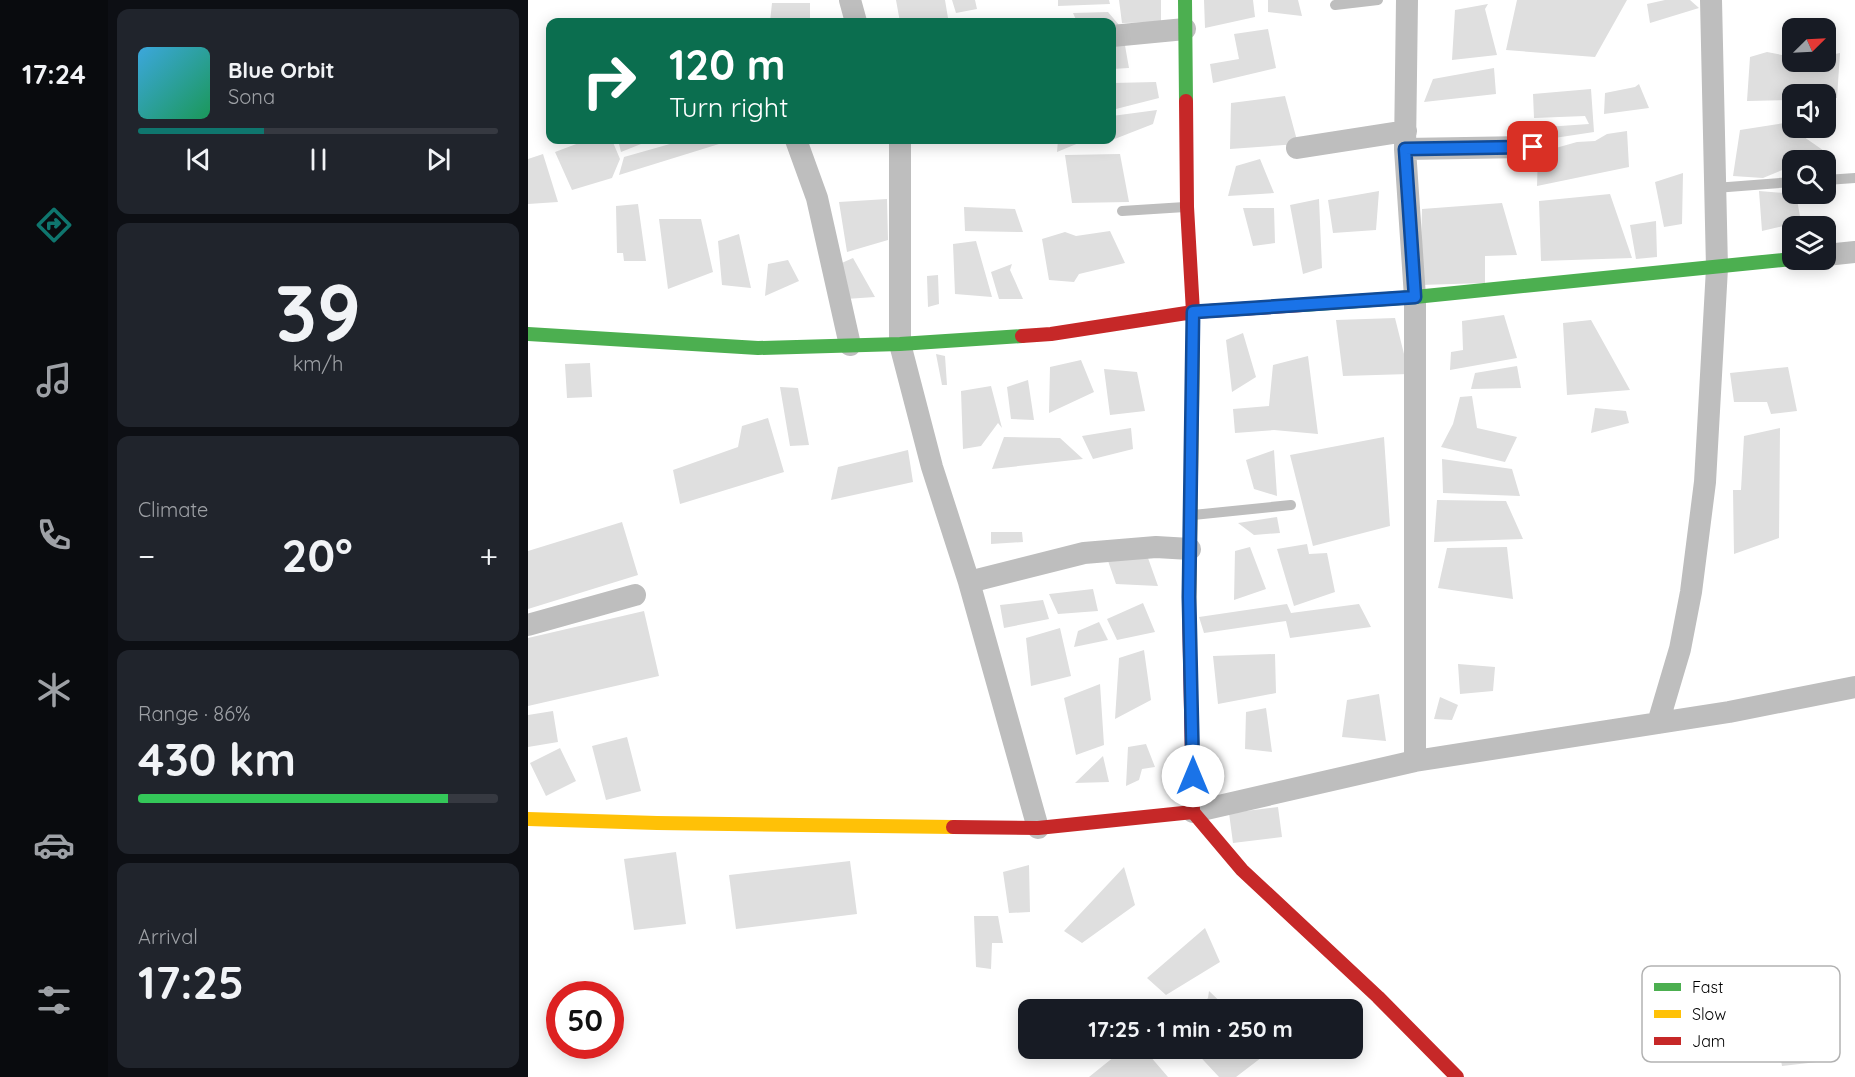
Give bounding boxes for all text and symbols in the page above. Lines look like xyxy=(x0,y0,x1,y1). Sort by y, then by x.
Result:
north arrow xyxy=(1782,18,1836,72)
map controls xyxy=(1782,18,1836,270)
text: 120 m xyxy=(669,38,786,91)
icon: right xyxy=(570,42,648,120)
text: Blue Orbit xyxy=(228,56,334,84)
text: 17:24 xyxy=(22,57,86,91)
text: Sona xyxy=(228,84,275,109)
button: sound xyxy=(1782,84,1836,138)
text: Turn right xyxy=(669,90,788,124)
pin xyxy=(1507,121,1558,172)
icon: arrive xyxy=(1516,130,1549,163)
icon: previous xyxy=(182,143,215,176)
icon: pause xyxy=(302,143,335,176)
icon: next xyxy=(422,143,455,176)
button: search xyxy=(1782,150,1836,204)
icon: directions xyxy=(33,204,75,246)
button: layers xyxy=(1782,216,1836,270)
text: 39 xyxy=(275,263,361,361)
text: km/h xyxy=(293,351,343,376)
icon: music xyxy=(33,359,75,401)
text: Climate xyxy=(138,497,208,522)
icon: phone xyxy=(33,514,75,556)
text: 20° xyxy=(282,527,353,583)
text: − xyxy=(138,535,155,576)
text: + xyxy=(479,535,498,576)
icon: climate xyxy=(33,669,75,711)
text: Range · 86% xyxy=(138,701,250,726)
text: 430 km xyxy=(138,731,296,787)
position arrow xyxy=(1161,744,1225,808)
icon: car xyxy=(33,824,75,866)
text: Arrival xyxy=(138,924,198,949)
text: 17:25 xyxy=(138,954,244,1010)
legend xyxy=(1642,966,1840,1062)
text: Fast xyxy=(1692,977,1723,997)
icon: filters xyxy=(33,979,75,1021)
speed limit sign: 50 xyxy=(546,981,624,1059)
text: Slow xyxy=(1692,1004,1726,1024)
text: 17:25 · 1 min · 250 m xyxy=(1088,1015,1293,1043)
text: Jam xyxy=(1692,1031,1725,1051)

